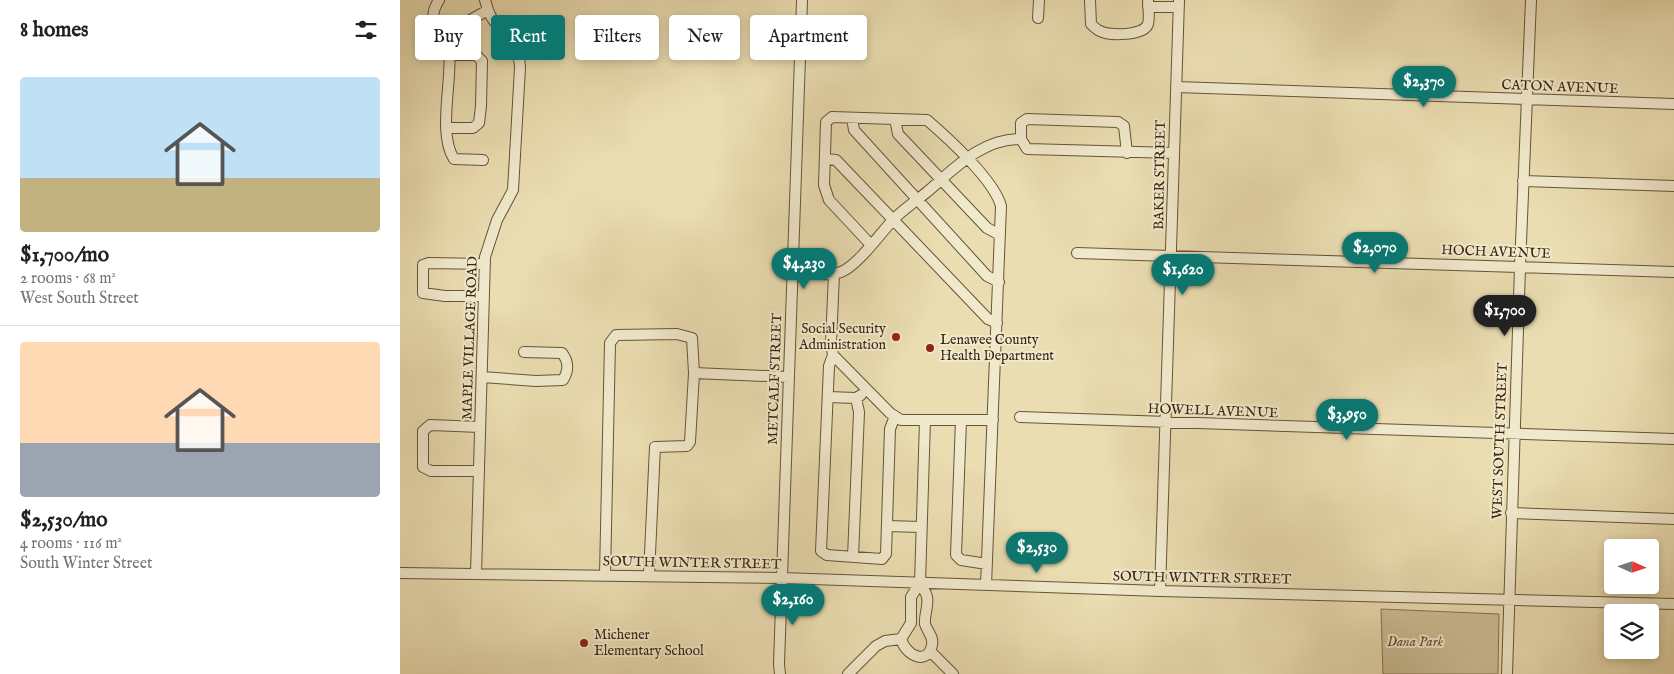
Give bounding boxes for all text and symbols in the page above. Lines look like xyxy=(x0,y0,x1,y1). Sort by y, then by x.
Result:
chip: Buy xyxy=(415,15,481,60)
chip: Rent xyxy=(491,15,565,60)
chip: Filters xyxy=(575,15,659,60)
chip: New xyxy=(669,15,740,60)
chip: Apartment xyxy=(750,15,867,60)
icon: filters xyxy=(352,16,380,44)
text: 8 homes xyxy=(20,17,88,44)
pin: $2,370 xyxy=(1383,66,1465,108)
text: $2,370 xyxy=(1403,72,1445,92)
street label: CATON AVENUE xyxy=(1501,76,1619,98)
icon: home xyxy=(155,109,245,199)
street label: BAKER STREET xyxy=(1150,119,1170,230)
pin: $2,070 xyxy=(1334,232,1416,274)
text: $2,070 xyxy=(1353,238,1397,258)
street label: HOCH AVENUE xyxy=(1441,241,1552,263)
text: $1,700/mo xyxy=(20,242,109,269)
pin: $4,230 xyxy=(763,248,845,290)
text: $4,230 xyxy=(783,254,825,274)
pin: $1,620 xyxy=(1142,254,1224,296)
street label: MAPLE VILLAGE ROAD xyxy=(458,256,482,420)
text: $1,620 xyxy=(1162,260,1204,280)
text: 2 rooms · 68 m² xyxy=(20,269,116,289)
text: West South Street xyxy=(20,289,139,309)
pin: $1,700 xyxy=(1464,294,1546,337)
text: $1,700 xyxy=(1484,301,1526,321)
street label: METCALF STREET xyxy=(764,312,786,445)
place label: Social Security Administration xyxy=(798,320,887,354)
marker: Social Security Administration xyxy=(890,331,902,343)
place label: Lenawee County Health Department xyxy=(940,331,1054,365)
marker: Lenawee County Health Department xyxy=(924,342,936,354)
street label: WEST SOUTH STREET xyxy=(1488,361,1512,520)
icon: home xyxy=(155,375,245,465)
pin: $3,950 xyxy=(1306,398,1388,441)
street label: HOWELL AVENUE xyxy=(1147,400,1279,422)
text: $3,950 xyxy=(1327,405,1367,425)
text: $2,530/mo xyxy=(20,507,107,534)
pin: $2,530 xyxy=(996,532,1078,574)
text: 4 rooms · 116 m² xyxy=(20,534,122,554)
text: $2,530 xyxy=(1017,538,1057,558)
north arrow xyxy=(1604,539,1659,594)
map controls xyxy=(1604,539,1659,659)
street label: SOUTH WINTER STREET xyxy=(603,552,782,574)
text: South Winter Street xyxy=(20,554,153,574)
street label: SOUTH WINTER STREET xyxy=(1113,567,1292,589)
pin: $2,160 xyxy=(752,584,834,626)
text: $2,160 xyxy=(772,590,814,610)
button: layers xyxy=(1604,604,1659,659)
place label: Michener Elementary School xyxy=(594,626,704,660)
park label: Dana Park xyxy=(1387,633,1443,651)
marker: Michener Elementary School xyxy=(578,637,590,649)

